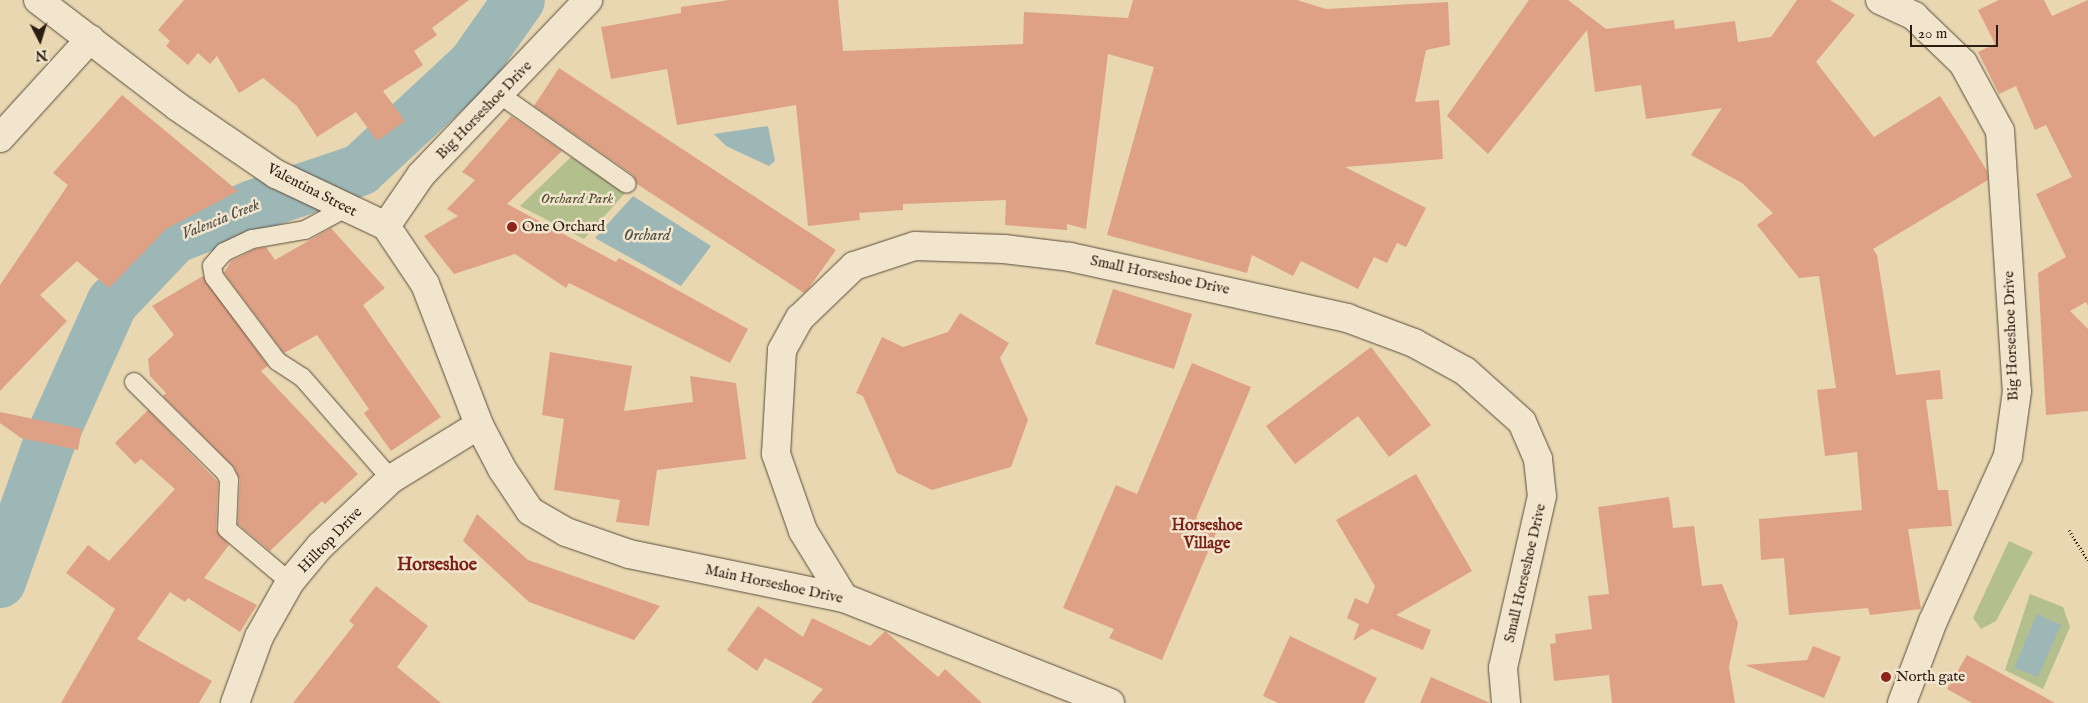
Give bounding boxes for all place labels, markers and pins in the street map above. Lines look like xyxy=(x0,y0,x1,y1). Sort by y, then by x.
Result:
place label: One Orchard xyxy=(522,218,605,236)
marker: One Orchard xyxy=(506,221,518,233)
place label: North gate xyxy=(1896,668,1965,686)
marker: North gate xyxy=(1880,671,1892,683)

